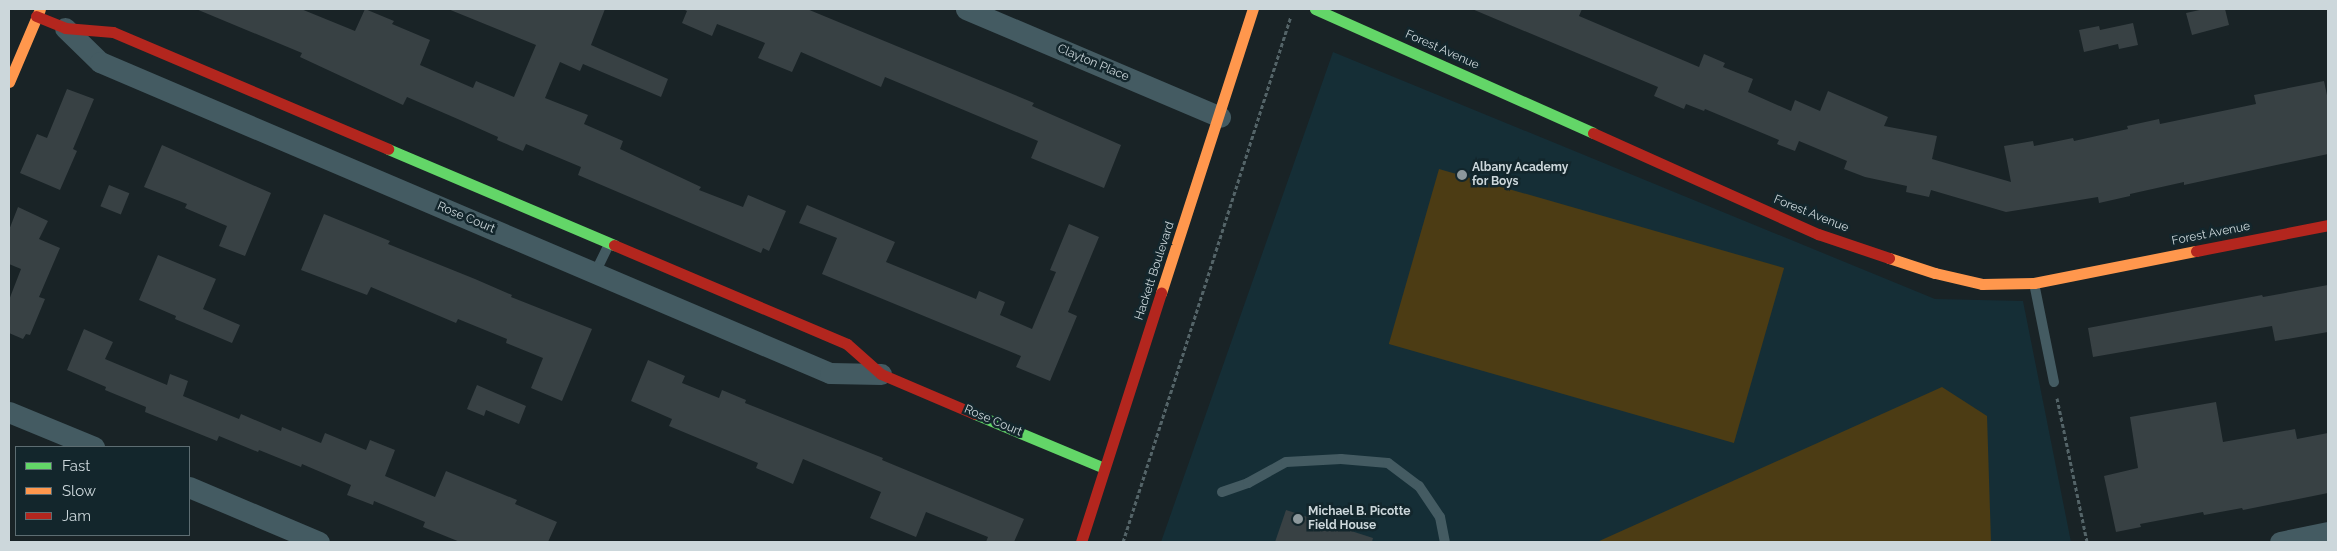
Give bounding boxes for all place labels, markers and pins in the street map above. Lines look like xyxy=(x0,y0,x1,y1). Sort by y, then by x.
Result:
place label: Albany Academy for Boys xyxy=(1472,161,1569,189)
marker: Albany Academy for Boys xyxy=(1456,169,1468,181)
place label: Michael B. Picotte Field House xyxy=(1308,505,1411,533)
marker: Michael B. Picotte Field House xyxy=(1292,513,1304,525)

